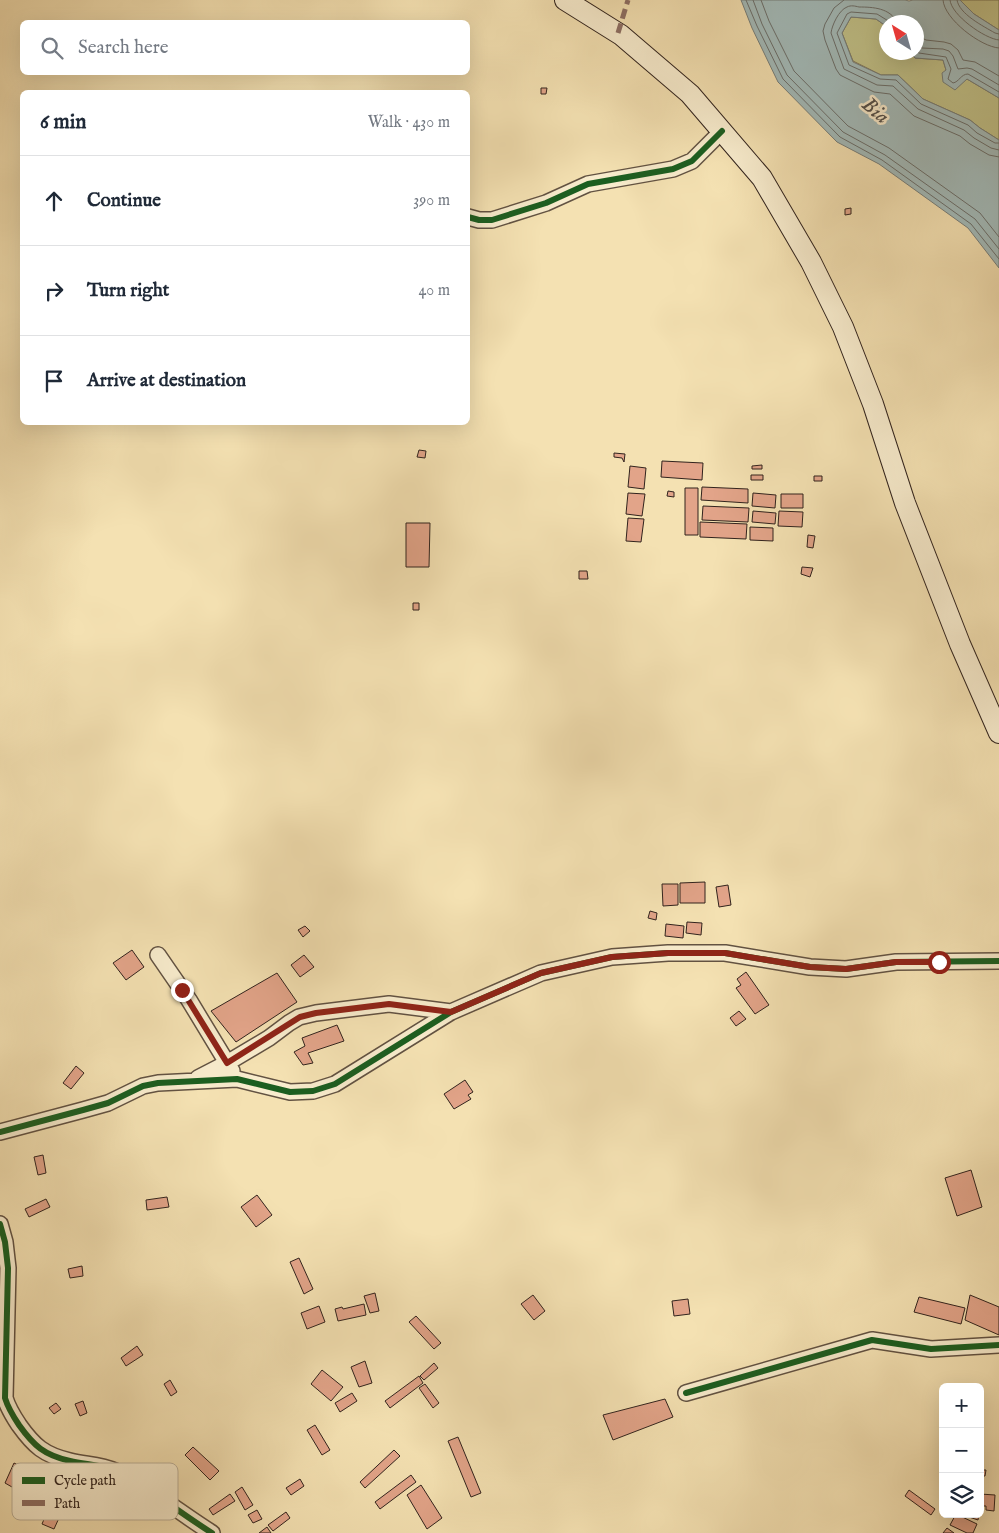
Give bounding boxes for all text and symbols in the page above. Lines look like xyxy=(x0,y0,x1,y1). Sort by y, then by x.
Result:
north arrow xyxy=(879,15,924,60)
search box xyxy=(20,20,470,75)
icon: search xyxy=(38,34,66,62)
text: Search here xyxy=(78,36,169,60)
water label: Bia xyxy=(855,92,895,131)
text: 6 min xyxy=(40,109,86,136)
text: Walk · 430 m xyxy=(368,113,450,133)
icon: ahead xyxy=(40,187,68,215)
text: Continue xyxy=(87,189,161,213)
text: 390 m xyxy=(413,191,450,211)
icon: right xyxy=(40,277,68,305)
text: Turn right xyxy=(87,279,169,303)
text: 40 m xyxy=(418,281,450,301)
icon: arrive xyxy=(40,367,68,395)
text: Arrive at destination xyxy=(87,369,246,393)
route start xyxy=(928,951,951,974)
route end xyxy=(171,979,194,1002)
map controls xyxy=(939,1383,984,1518)
button: + xyxy=(939,1383,984,1428)
button: − xyxy=(939,1428,984,1473)
legend xyxy=(12,1463,178,1520)
text: Cycle path xyxy=(54,1472,116,1490)
button: layers xyxy=(939,1473,984,1518)
text: Path xyxy=(54,1495,81,1513)

